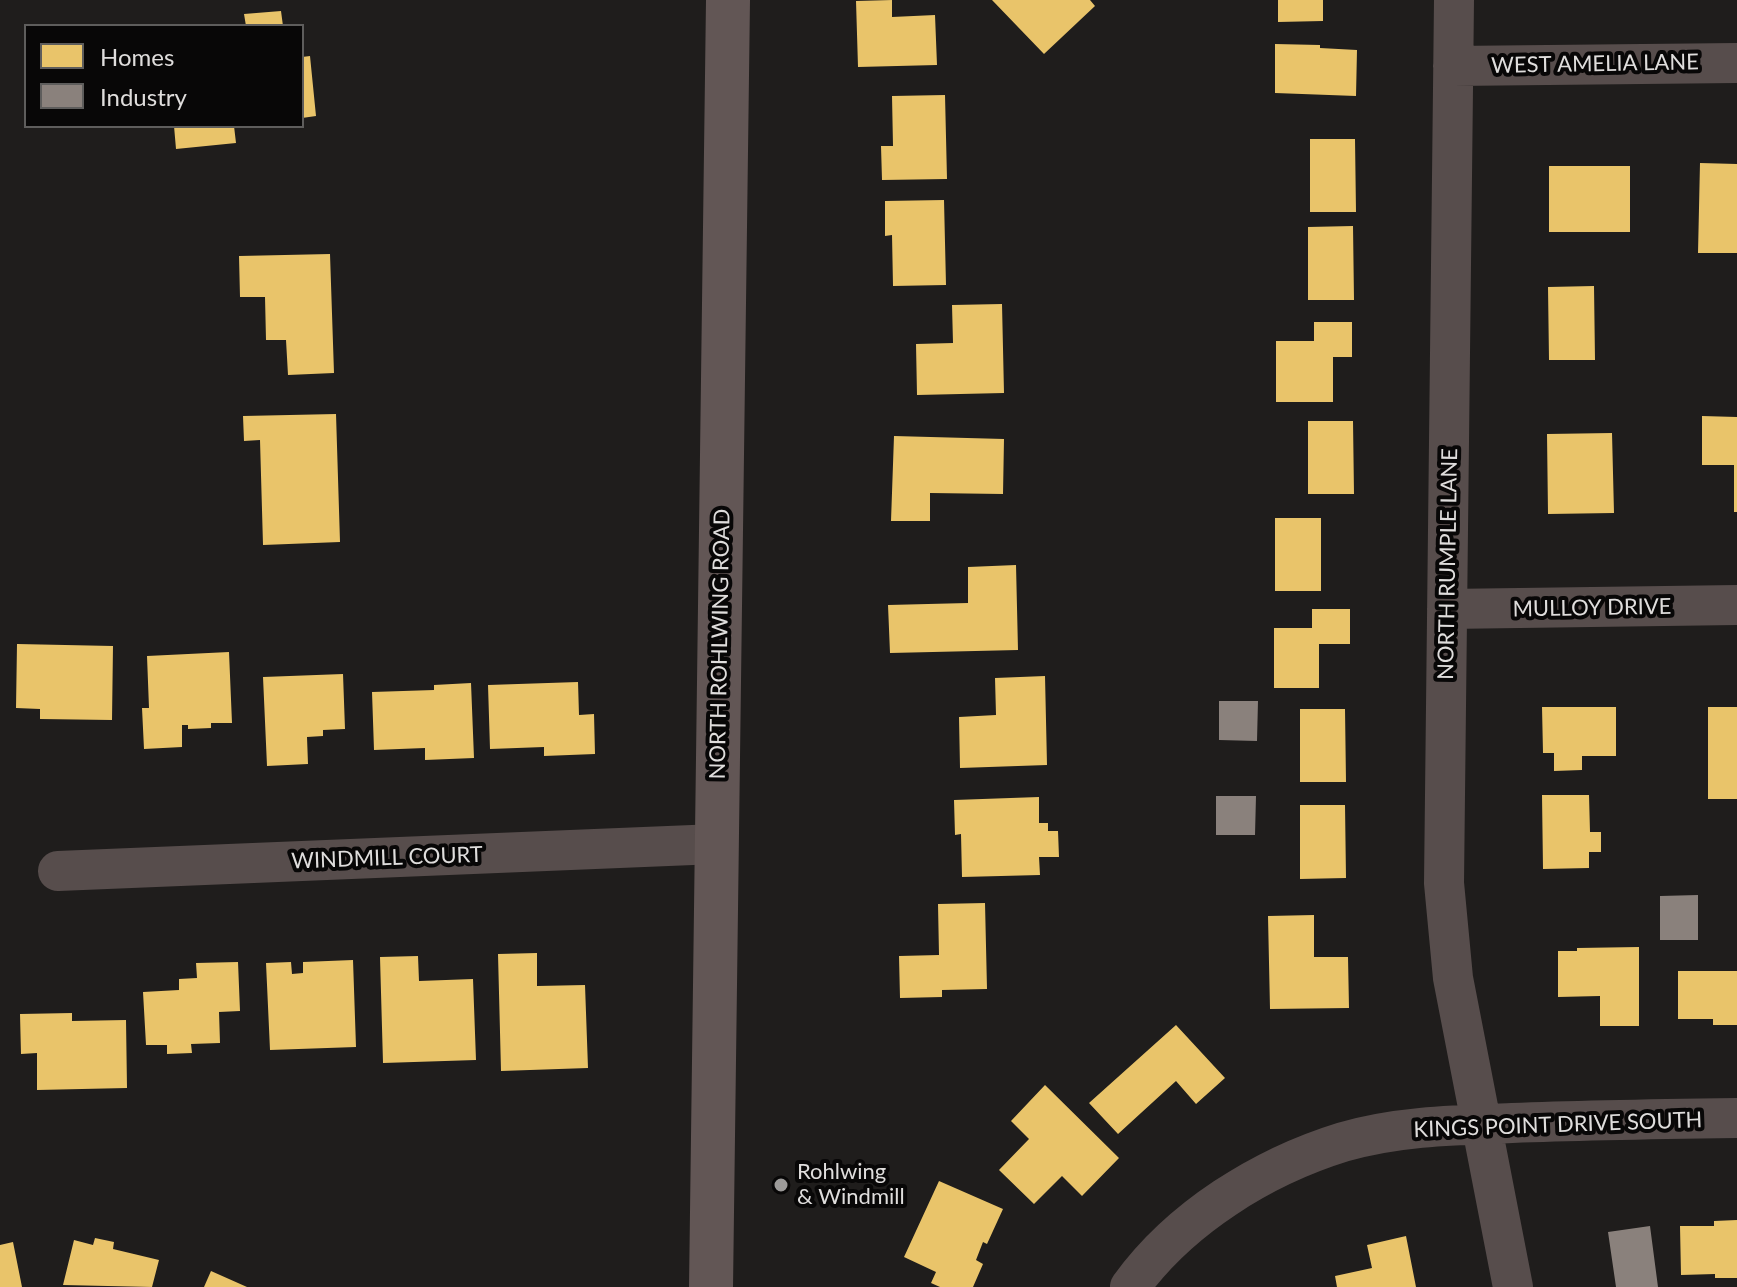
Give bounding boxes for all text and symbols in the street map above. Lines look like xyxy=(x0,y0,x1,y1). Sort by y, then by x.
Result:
legend xyxy=(24,24,304,128)
text: Homes xyxy=(100,42,174,71)
street label: WEST AMELIA LANE xyxy=(1491,49,1699,79)
text: Industry xyxy=(100,82,187,111)
street label: NORTH RUMPLE LANE xyxy=(1433,448,1463,680)
street label: NORTH ROHLWING ROAD xyxy=(704,508,736,780)
street label: MULLOY DRIVE xyxy=(1512,593,1672,623)
street label: WINDMILL COURT xyxy=(291,841,483,875)
street label: KINGS POINT DRIVE SOUTH xyxy=(1413,1107,1703,1143)
place label: Rohlwing & Windmill xyxy=(797,1159,905,1210)
marker: Rohlwing & Windmill xyxy=(772,1176,790,1194)

